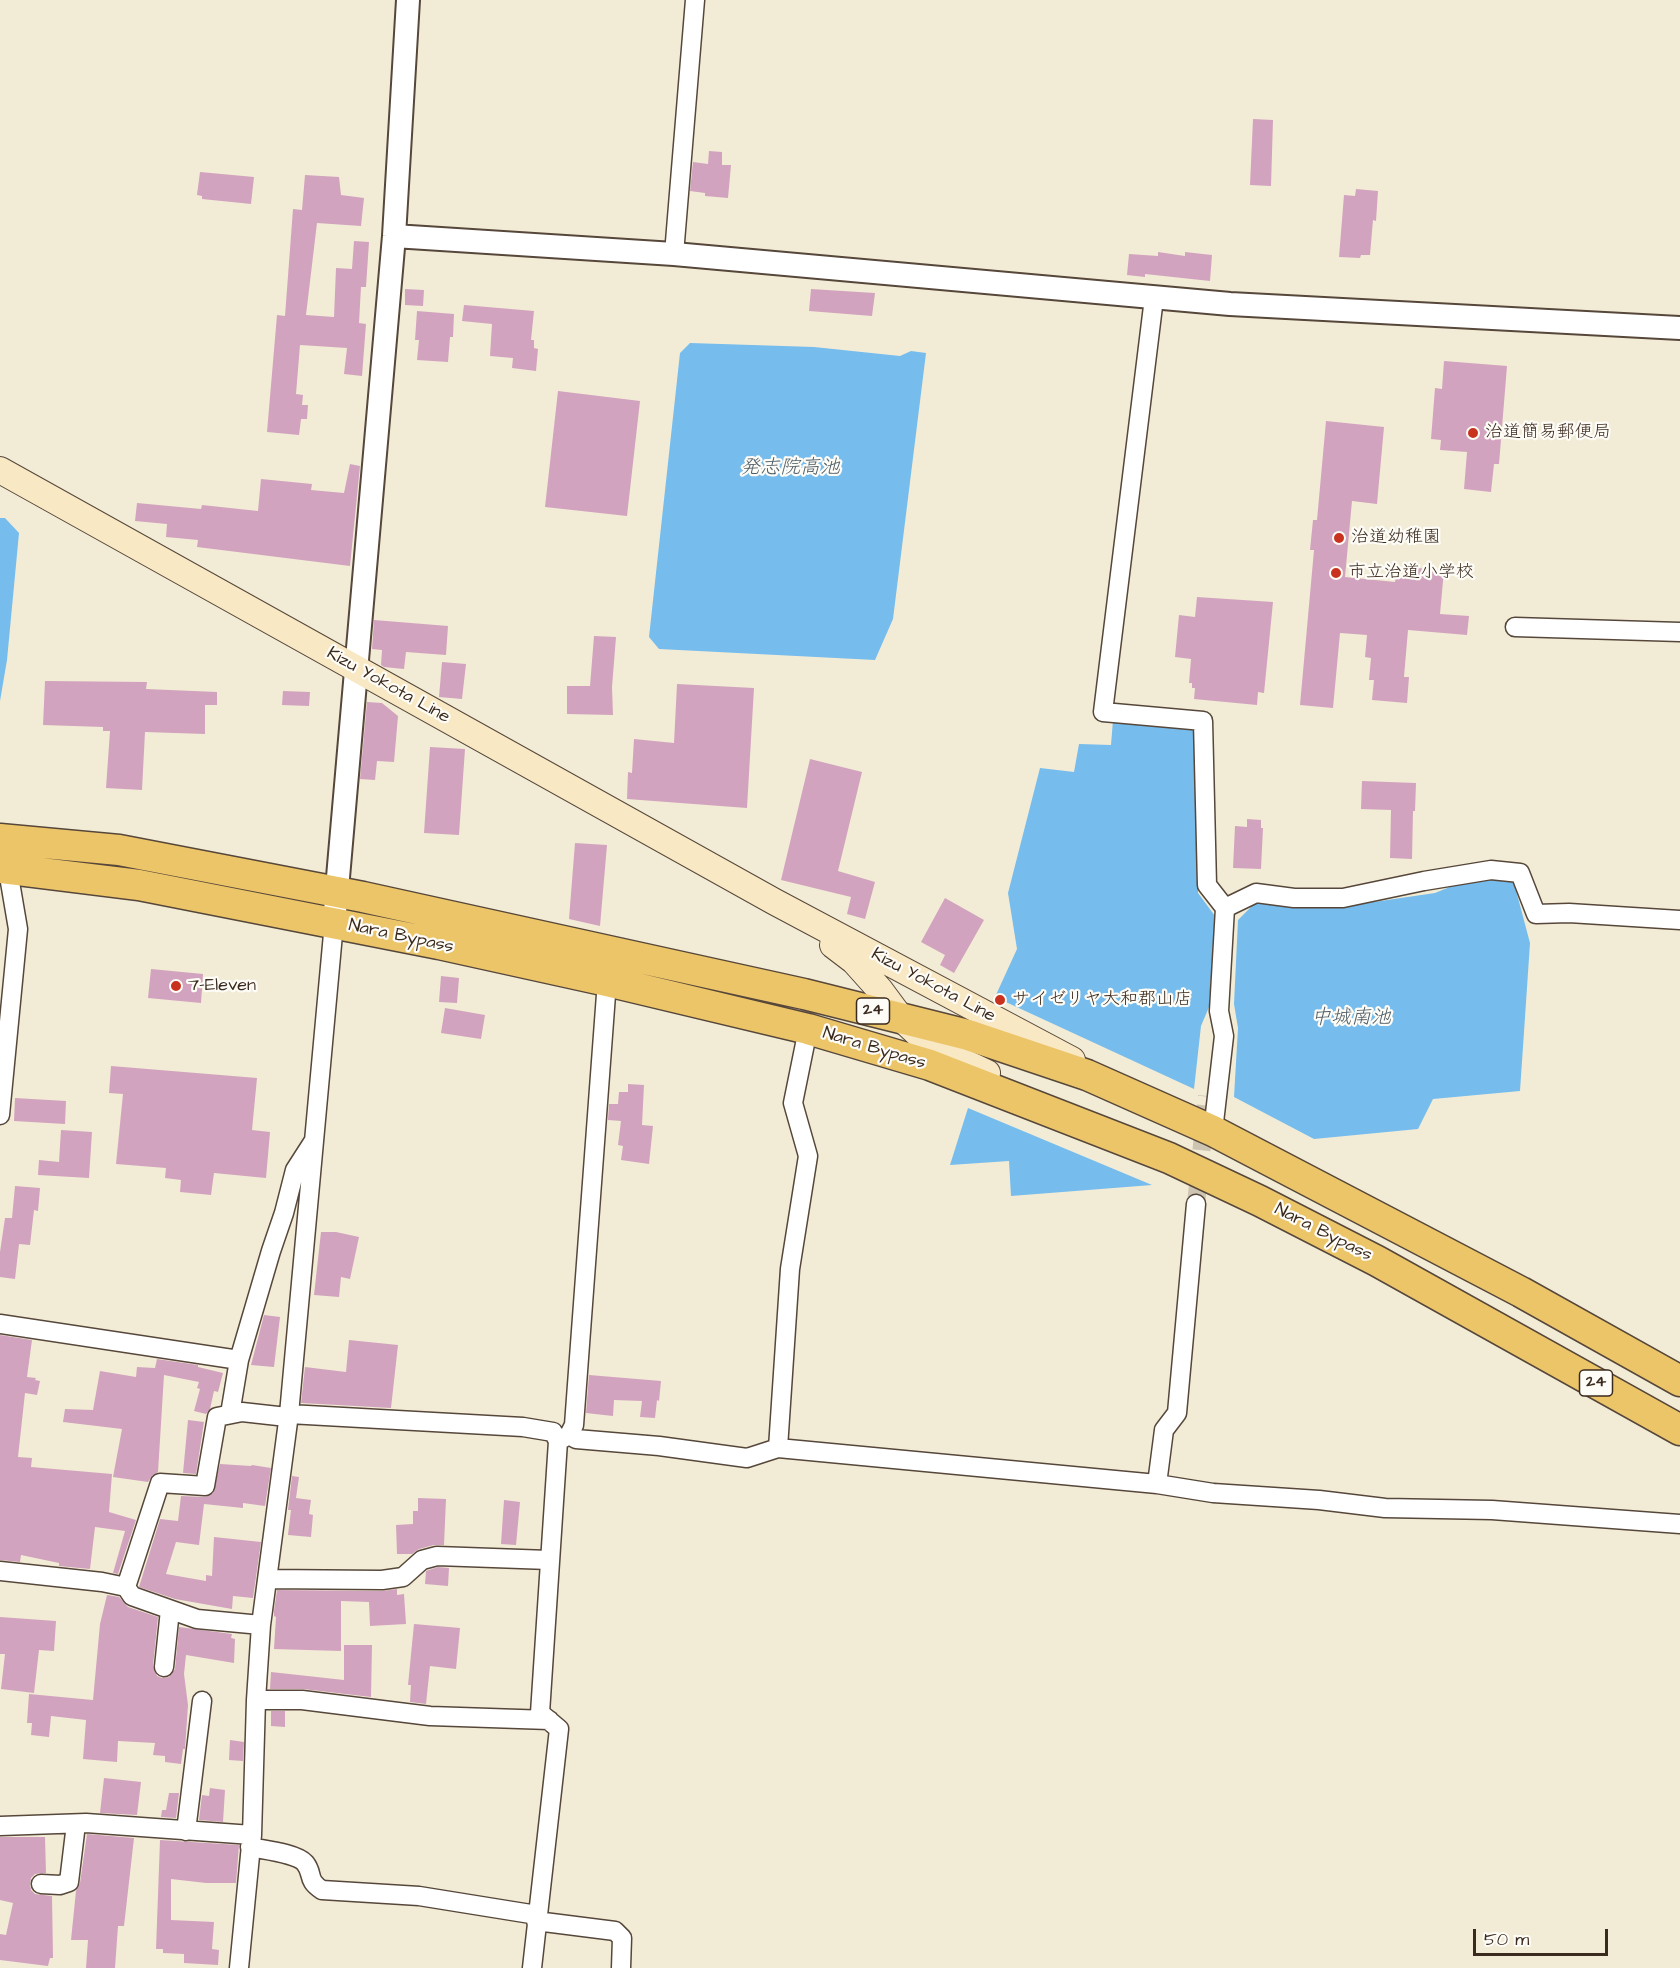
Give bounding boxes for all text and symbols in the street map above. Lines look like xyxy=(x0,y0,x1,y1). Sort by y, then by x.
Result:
place label: 治道簡易郵便局 xyxy=(1485,422,1611,444)
marker: 治道簡易郵便局 xyxy=(1466,426,1480,440)
water label: 発志院高池 xyxy=(740,457,840,481)
place label: 治道幼稚園 xyxy=(1351,527,1441,549)
marker: 治道幼稚園 xyxy=(1332,531,1346,545)
place label: 市立治道小学校 xyxy=(1348,562,1474,584)
marker: 市立治道小学校 xyxy=(1329,566,1343,580)
street label: Kizu Yokota Line xyxy=(323,643,453,729)
street label: Nara Bypass xyxy=(347,915,455,959)
street label: Kizu Yokota Line xyxy=(867,944,999,1028)
place label: 7-Eleven xyxy=(188,975,256,997)
marker: 7-Eleven xyxy=(169,979,183,993)
place label: サイゼリヤ大和郡山店 xyxy=(1012,989,1192,1011)
marker: サイゼリヤ大和郡山店 xyxy=(993,993,1007,1007)
road number: 24 xyxy=(856,998,890,1024)
water label: 中城南池 xyxy=(1311,1007,1391,1031)
street label: Nara Bypass xyxy=(820,1023,928,1075)
street label: Nara Bypass xyxy=(1271,1199,1375,1267)
road number: 24 xyxy=(1580,1370,1612,1396)
scale bar xyxy=(1476,1917,1611,1955)
text: 50 m xyxy=(1484,1927,1529,1952)

